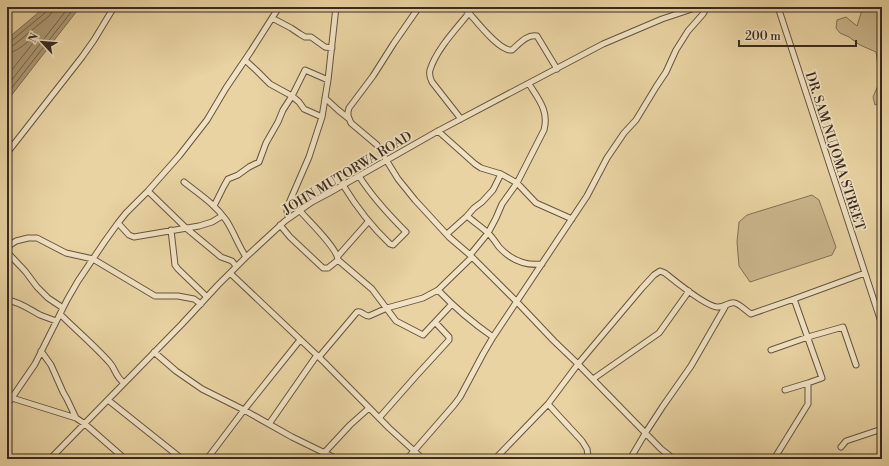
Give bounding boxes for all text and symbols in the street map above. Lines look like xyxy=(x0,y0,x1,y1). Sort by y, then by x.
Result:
north arrow xyxy=(22,22,62,62)
scale bar xyxy=(739,22,856,48)
text: 200 m xyxy=(745,29,781,44)
text: N xyxy=(26,31,42,45)
street label: DR. SAM NUJOMA STREET xyxy=(802,70,868,233)
street label: JOHN MUTORWA ROAD xyxy=(279,128,415,218)

